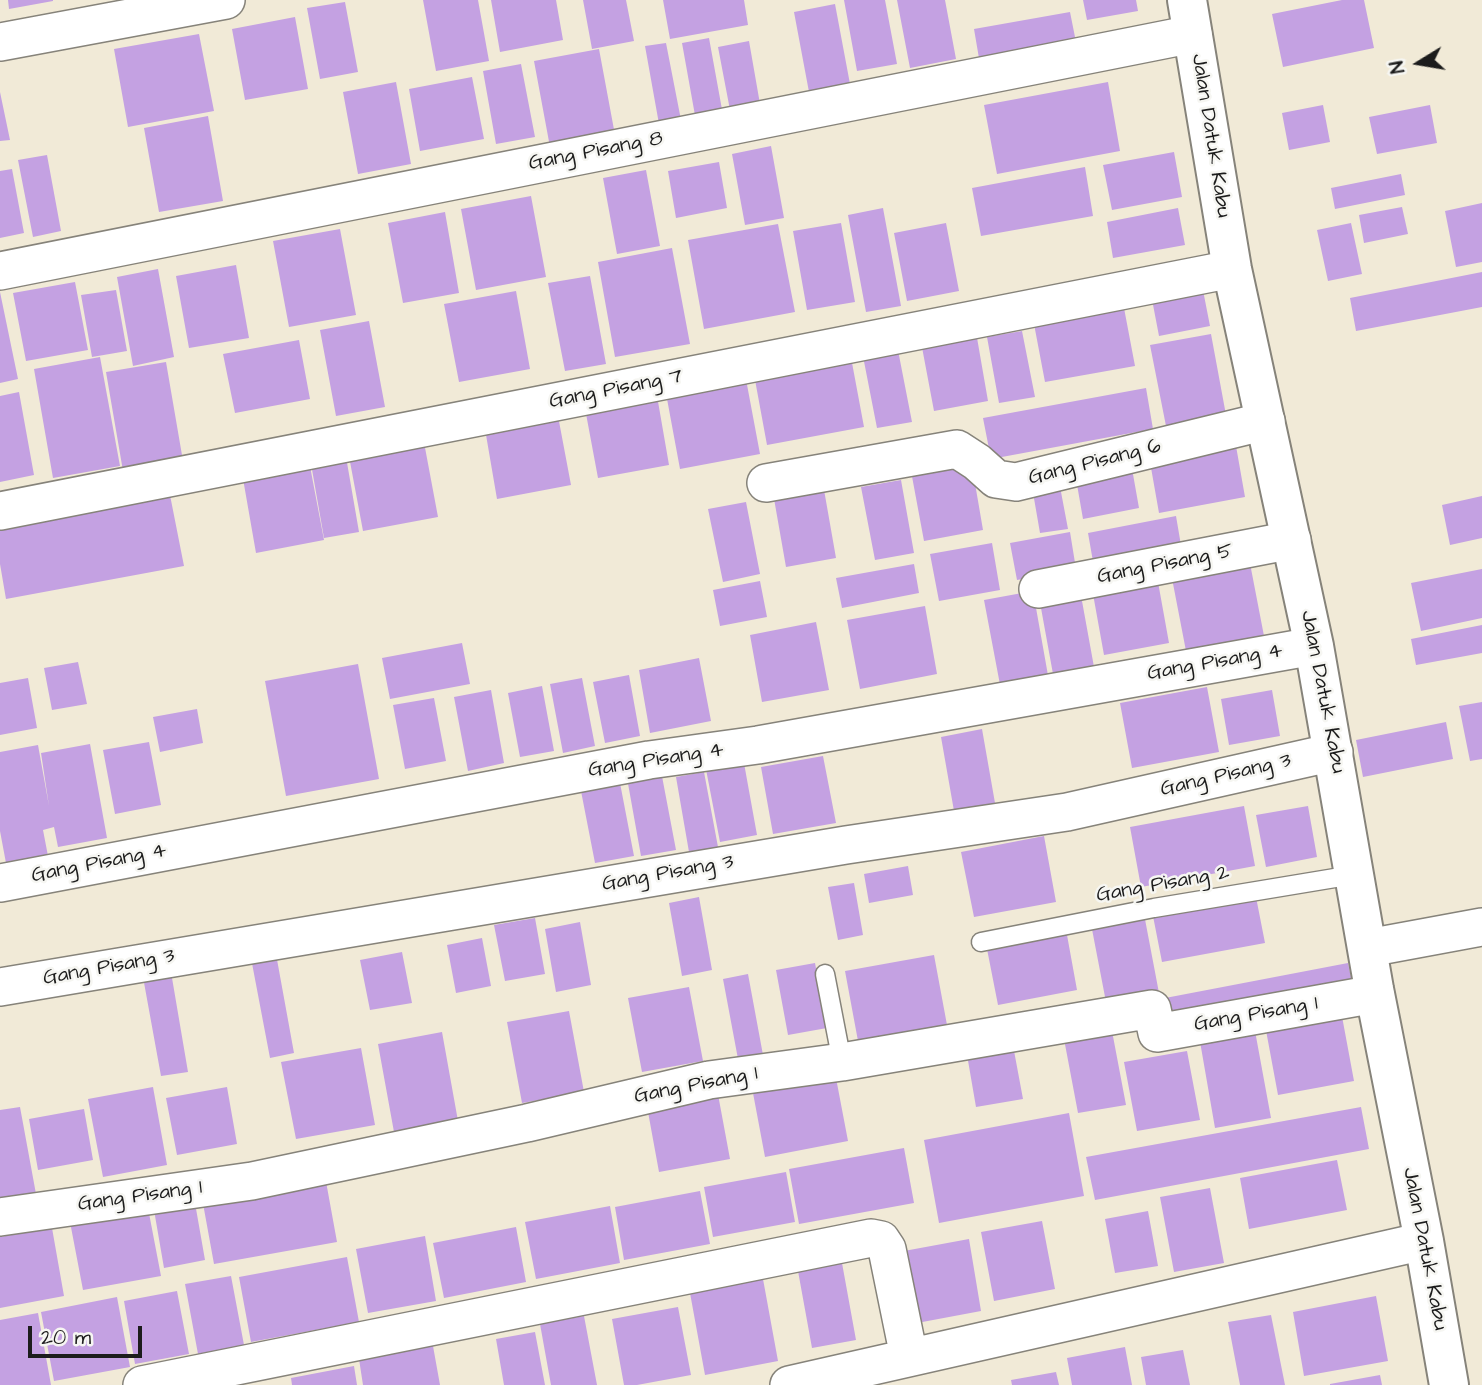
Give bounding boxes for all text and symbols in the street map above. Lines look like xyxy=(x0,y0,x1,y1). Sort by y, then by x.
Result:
north arrow xyxy=(1384,28,1454,98)
street label: Jalan Datuk Kabu xyxy=(1185,52,1235,220)
text: N xyxy=(1384,59,1412,76)
street label: Gang Pisang 8 xyxy=(527,127,665,177)
street label: Gang Pisang 7 xyxy=(547,365,685,415)
street label: Gang Pisang 6 xyxy=(1026,434,1164,492)
street label: Gang Pisang 5 xyxy=(1095,540,1235,590)
street label: Jalan Datuk Kabu xyxy=(1294,608,1350,776)
street label: Gang Pisang 4 xyxy=(1145,639,1285,687)
street label: Gang Pisang 4 xyxy=(586,738,726,784)
street label: Gang Pisang 3 xyxy=(1158,749,1294,803)
street label: Gang Pisang 4 xyxy=(29,839,169,889)
street label: Gang Pisang 3 xyxy=(600,850,736,898)
street label: Gang Pisang 2 xyxy=(1095,861,1231,909)
street label: Gang Pisang 3 xyxy=(41,944,177,992)
street label: Gang Pisang 1 xyxy=(1192,992,1320,1038)
street label: Gang Pisang 1 xyxy=(632,1062,760,1110)
street label: Jalan Datuk Kabu xyxy=(1396,1165,1452,1333)
street label: Gang Pisang 1 xyxy=(76,1176,204,1218)
scale bar xyxy=(32,1312,145,1356)
text: 20 m xyxy=(41,1323,91,1352)

